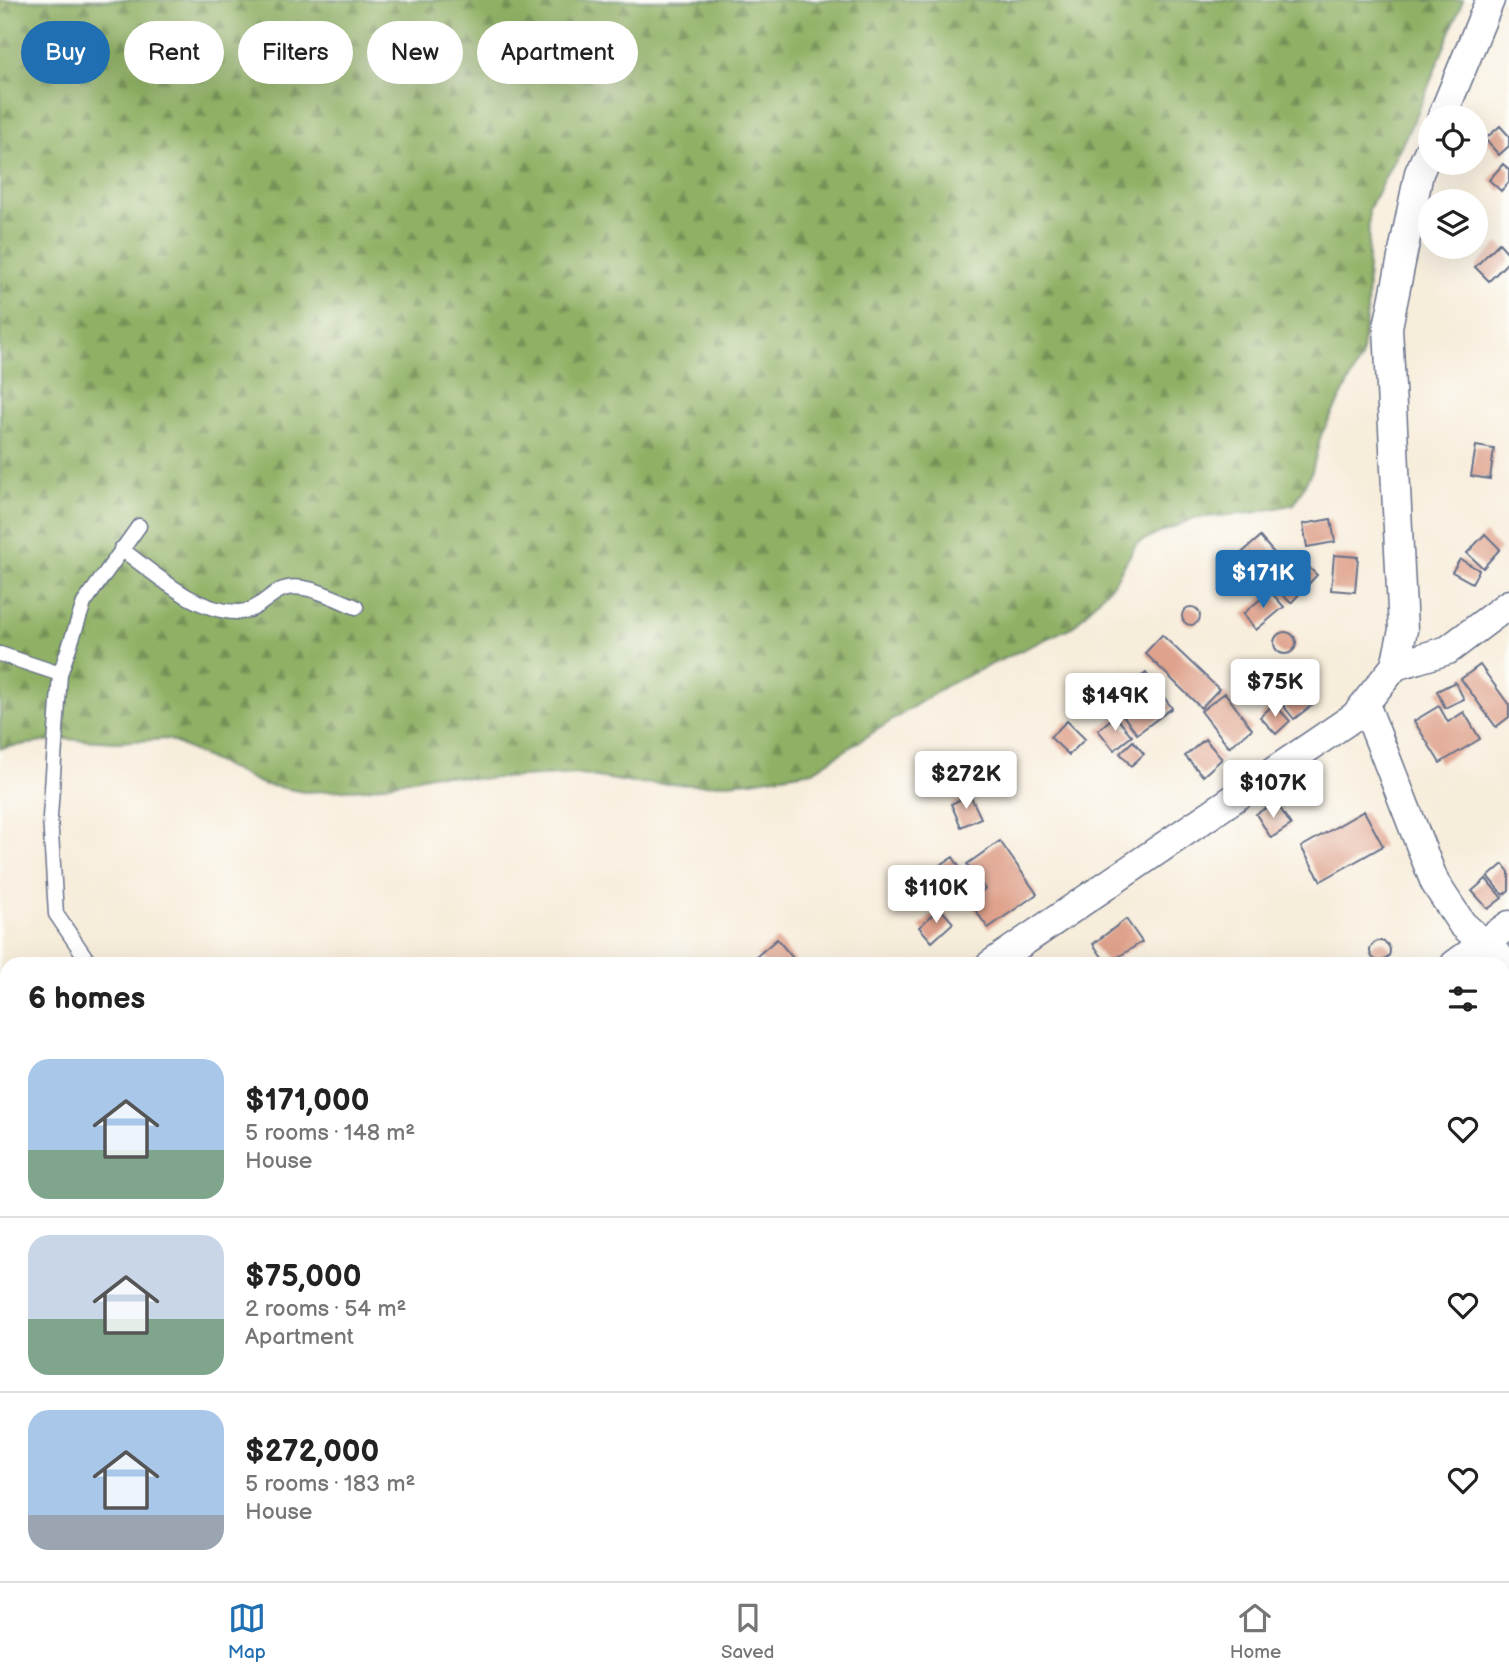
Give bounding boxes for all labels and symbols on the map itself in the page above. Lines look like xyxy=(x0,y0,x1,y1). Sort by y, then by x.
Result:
pin: $171K xyxy=(1214,550,1312,610)
pin: $75K xyxy=(1234,660,1316,719)
pin: $149K xyxy=(1066,674,1164,733)
pin: $272K xyxy=(917,752,1015,811)
pin: $107K xyxy=(1224,760,1322,820)
pin: $110K xyxy=(887,866,985,925)

